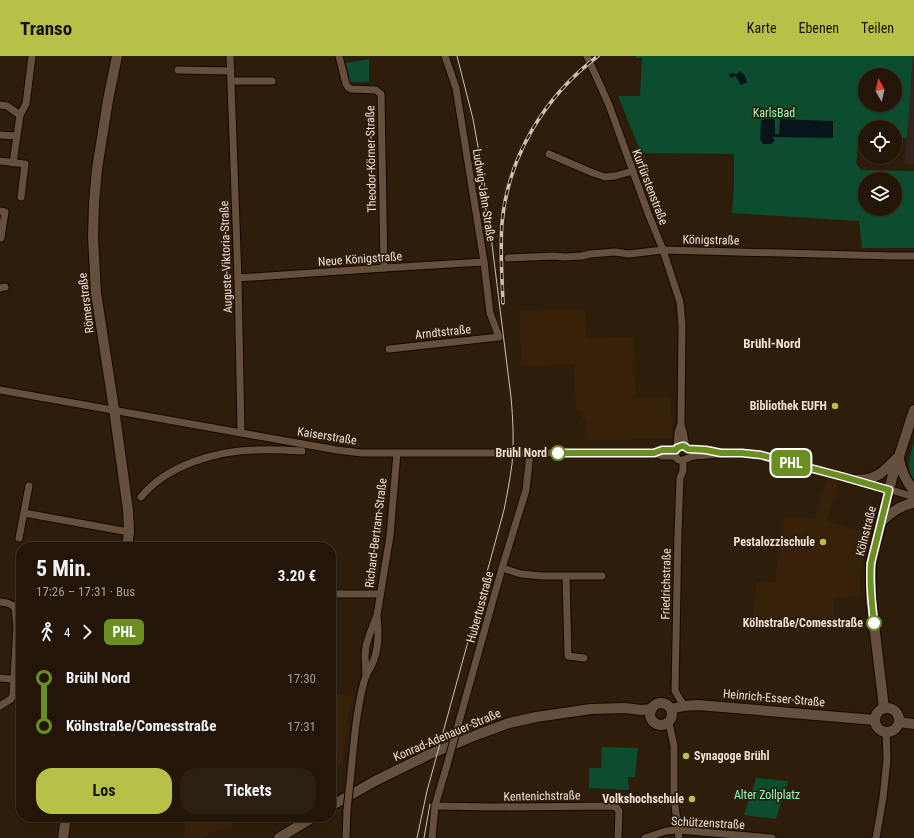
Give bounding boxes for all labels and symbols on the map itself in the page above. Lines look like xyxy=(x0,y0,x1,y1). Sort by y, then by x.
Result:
north arrow xyxy=(858,68,902,112)
street label: Theodor-Körner-Straße xyxy=(363,105,379,213)
park label: KarlsBad xyxy=(753,106,795,120)
street label: Kurfürstenstraße xyxy=(629,147,671,227)
street label: Ludwig-Jahn-Straße xyxy=(470,148,498,243)
street label: Auguste-Viktoria-Straße xyxy=(217,200,235,313)
street label: Königstraße xyxy=(682,233,740,248)
street label: Neue Königstraße xyxy=(318,249,403,269)
street label: Römerstraße xyxy=(75,272,97,334)
street label: Arndtstraße xyxy=(414,322,472,342)
district label: Brühl-Nord xyxy=(743,336,801,351)
place label: Bibliothek EUFH xyxy=(750,399,827,413)
marker: Bibliothek EUFH xyxy=(830,401,840,411)
street label: Kaiserstraße xyxy=(296,424,358,448)
marker: Brühl Nord xyxy=(550,445,566,461)
place label: Brühl Nord xyxy=(496,446,547,460)
line badge: PHL xyxy=(768,450,814,476)
street label: Richard-Bertram-Straße xyxy=(362,477,390,589)
street label: Kölnstraße xyxy=(853,504,879,557)
place label: Pestalozzischule xyxy=(733,535,815,549)
marker: Pestalozzischule xyxy=(818,537,828,547)
street label: Friedrichstraße xyxy=(658,548,674,620)
street label: Hubertusstraße xyxy=(464,569,496,644)
marker: Kölnstraße/Comesstraße xyxy=(866,615,882,631)
place label: Kölnstraße/Comesstraße xyxy=(743,616,863,630)
street label: Heinrich-Esser-Straße xyxy=(722,687,826,709)
street label: Konrad-Adenauer-Straße xyxy=(391,706,503,764)
place label: Synagoge Brühl xyxy=(694,749,769,763)
marker: Synagoge Brühl xyxy=(681,751,691,761)
street label: Kentenichstraße xyxy=(503,788,581,804)
park label: Alter Zollplatz xyxy=(734,788,800,802)
place label: Volkshochschule xyxy=(602,792,684,806)
marker: Volkshochschule xyxy=(687,794,697,804)
street label: Schützenstraße xyxy=(671,814,745,832)

